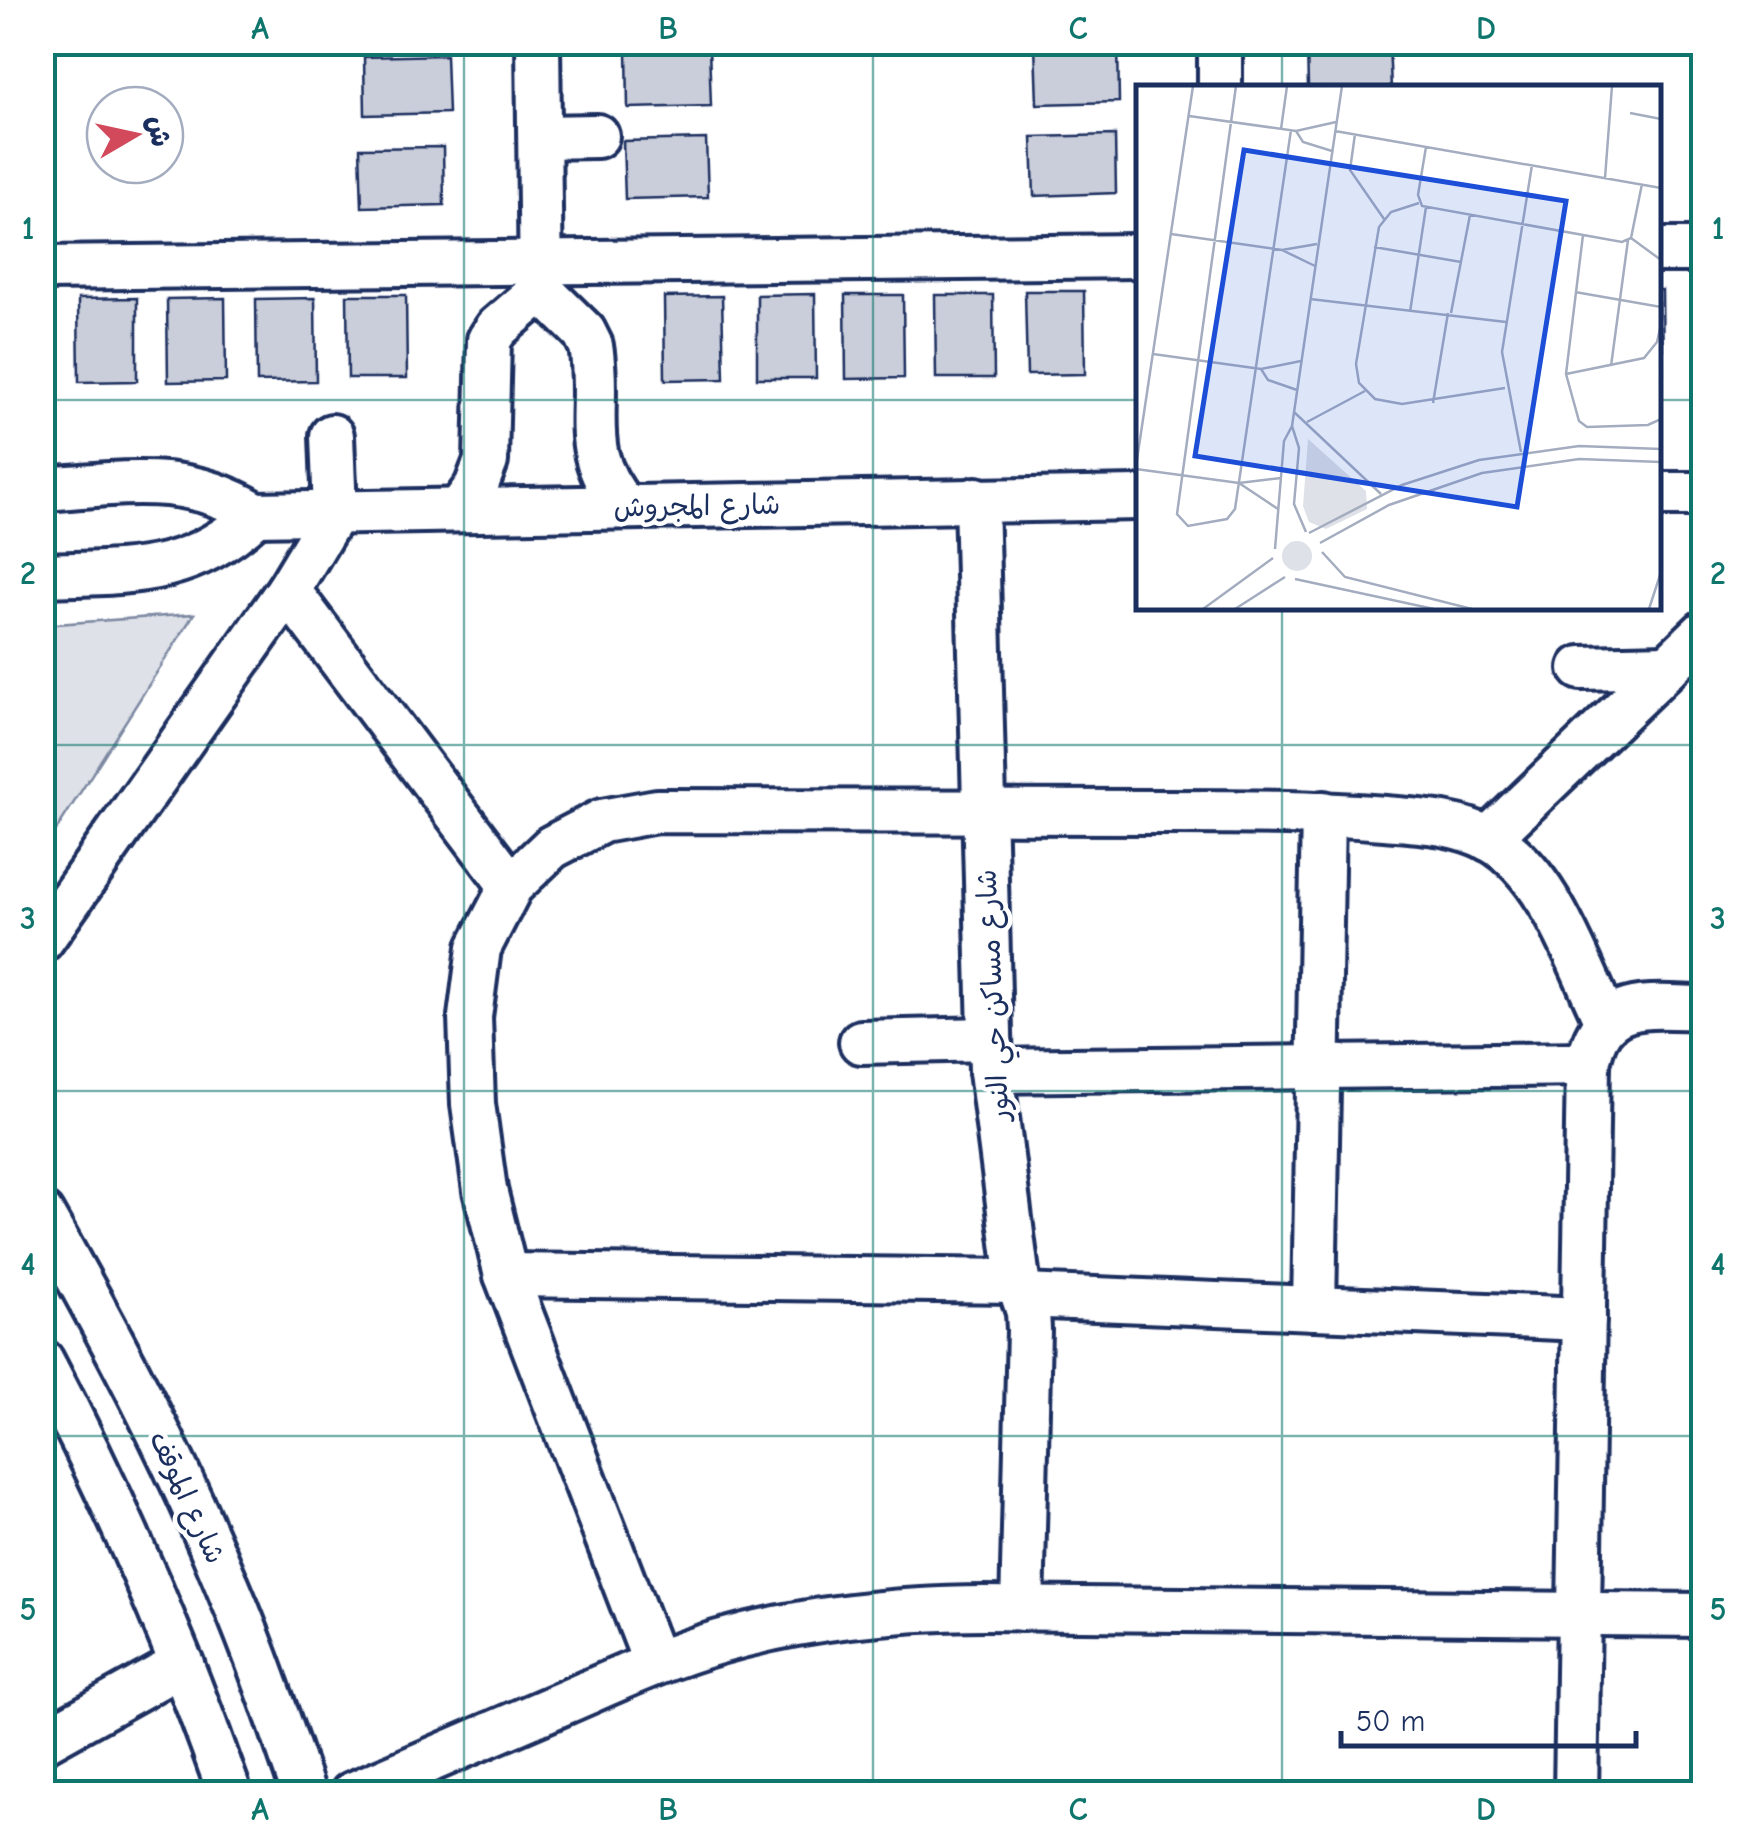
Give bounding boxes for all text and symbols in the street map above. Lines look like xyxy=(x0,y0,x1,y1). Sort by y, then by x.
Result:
text: A xyxy=(251,10,269,47)
text: B xyxy=(658,10,678,47)
text: C xyxy=(1068,10,1088,47)
text: D xyxy=(1476,10,1496,47)
north arrow xyxy=(85,85,185,185)
inset map xyxy=(1136,85,1661,610)
text: ش xyxy=(140,114,177,149)
text: 1 xyxy=(22,210,34,247)
text: 1 xyxy=(1712,210,1724,247)
street label: شارع المجروش xyxy=(613,489,781,526)
text: 2 xyxy=(20,555,36,592)
text: 2 xyxy=(1710,555,1726,592)
street label: شارع مساكن حي النور xyxy=(970,868,1024,1123)
text: 3 xyxy=(20,900,36,937)
text: 3 xyxy=(1710,900,1726,937)
text: 4 xyxy=(20,1246,36,1283)
text: 4 xyxy=(1710,1246,1726,1283)
street label: شارع الموقف xyxy=(140,1426,232,1570)
text: 5 xyxy=(20,1591,37,1628)
text: 5 xyxy=(1710,1591,1727,1628)
scale bar xyxy=(1341,1686,1636,1748)
text: 50 m xyxy=(1356,1704,1425,1739)
text: A xyxy=(251,1791,269,1828)
text: B xyxy=(658,1791,678,1828)
text: C xyxy=(1068,1791,1088,1828)
text: D xyxy=(1476,1791,1496,1828)

